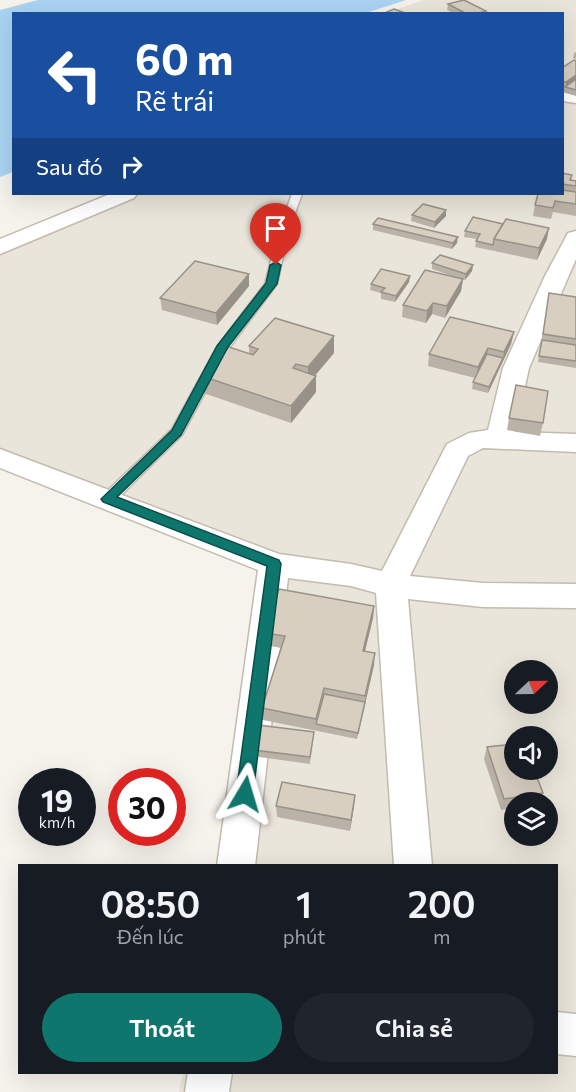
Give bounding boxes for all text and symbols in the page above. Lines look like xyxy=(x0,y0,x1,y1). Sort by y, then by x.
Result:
text: 60 m xyxy=(135,32,234,84)
icon: left xyxy=(36,36,114,114)
text: Rẽ trái xyxy=(135,84,214,117)
icon: right xyxy=(115,150,148,183)
text: Sau đó xyxy=(36,153,103,180)
pin xyxy=(250,203,301,265)
icon: arrive xyxy=(259,212,292,245)
north arrow xyxy=(504,660,558,714)
map controls xyxy=(504,660,558,846)
button: sound xyxy=(504,726,558,780)
position arrow xyxy=(213,762,277,826)
speed limit sign: 30 xyxy=(108,768,186,846)
text: 19 xyxy=(41,781,73,818)
button: layers xyxy=(504,792,558,846)
text: km/h xyxy=(39,813,75,831)
text: 08:50 xyxy=(100,881,200,925)
text: 1 xyxy=(296,881,312,925)
text: 200 xyxy=(408,881,476,925)
text: Đến lúc xyxy=(117,924,184,948)
text: phút xyxy=(283,924,325,948)
text: m xyxy=(433,924,450,948)
button: Thoát xyxy=(42,993,282,1062)
button: Chia sẻ xyxy=(294,993,534,1062)

